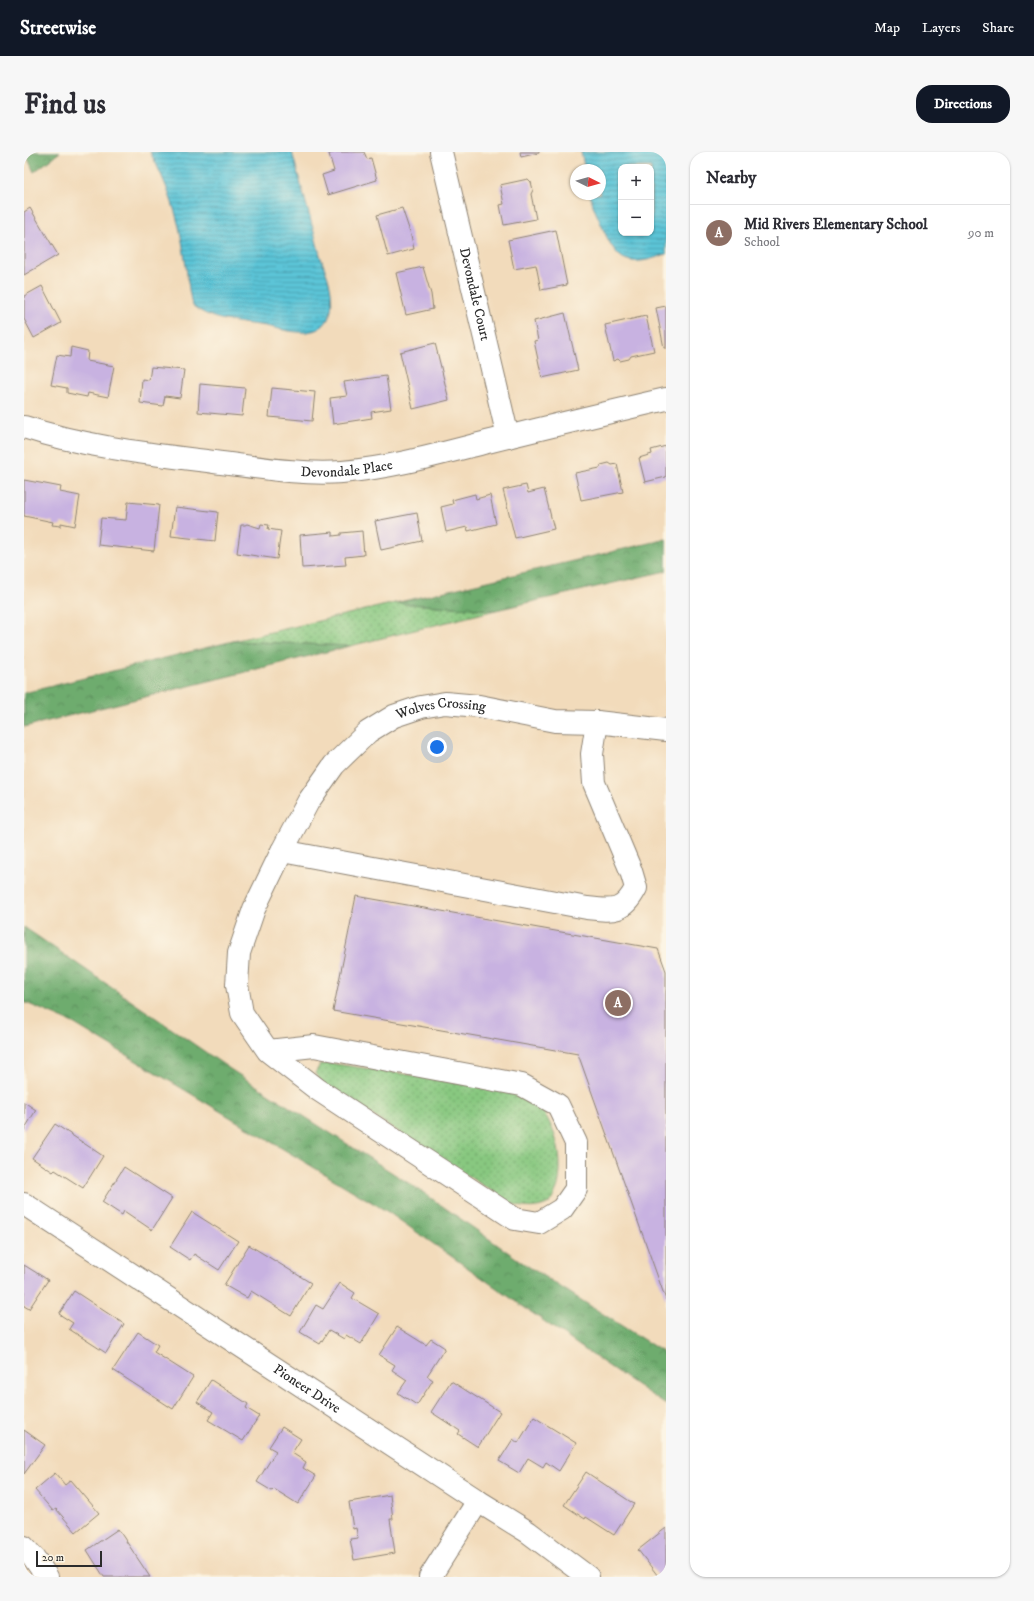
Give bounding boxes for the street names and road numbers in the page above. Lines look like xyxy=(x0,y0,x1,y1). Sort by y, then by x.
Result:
street label: Devondale Court xyxy=(455,246,494,343)
street label: Devondale Place xyxy=(300,456,394,482)
street label: Wolves Crossing xyxy=(393,694,488,724)
street label: Pioneer Drive xyxy=(270,1360,344,1418)

